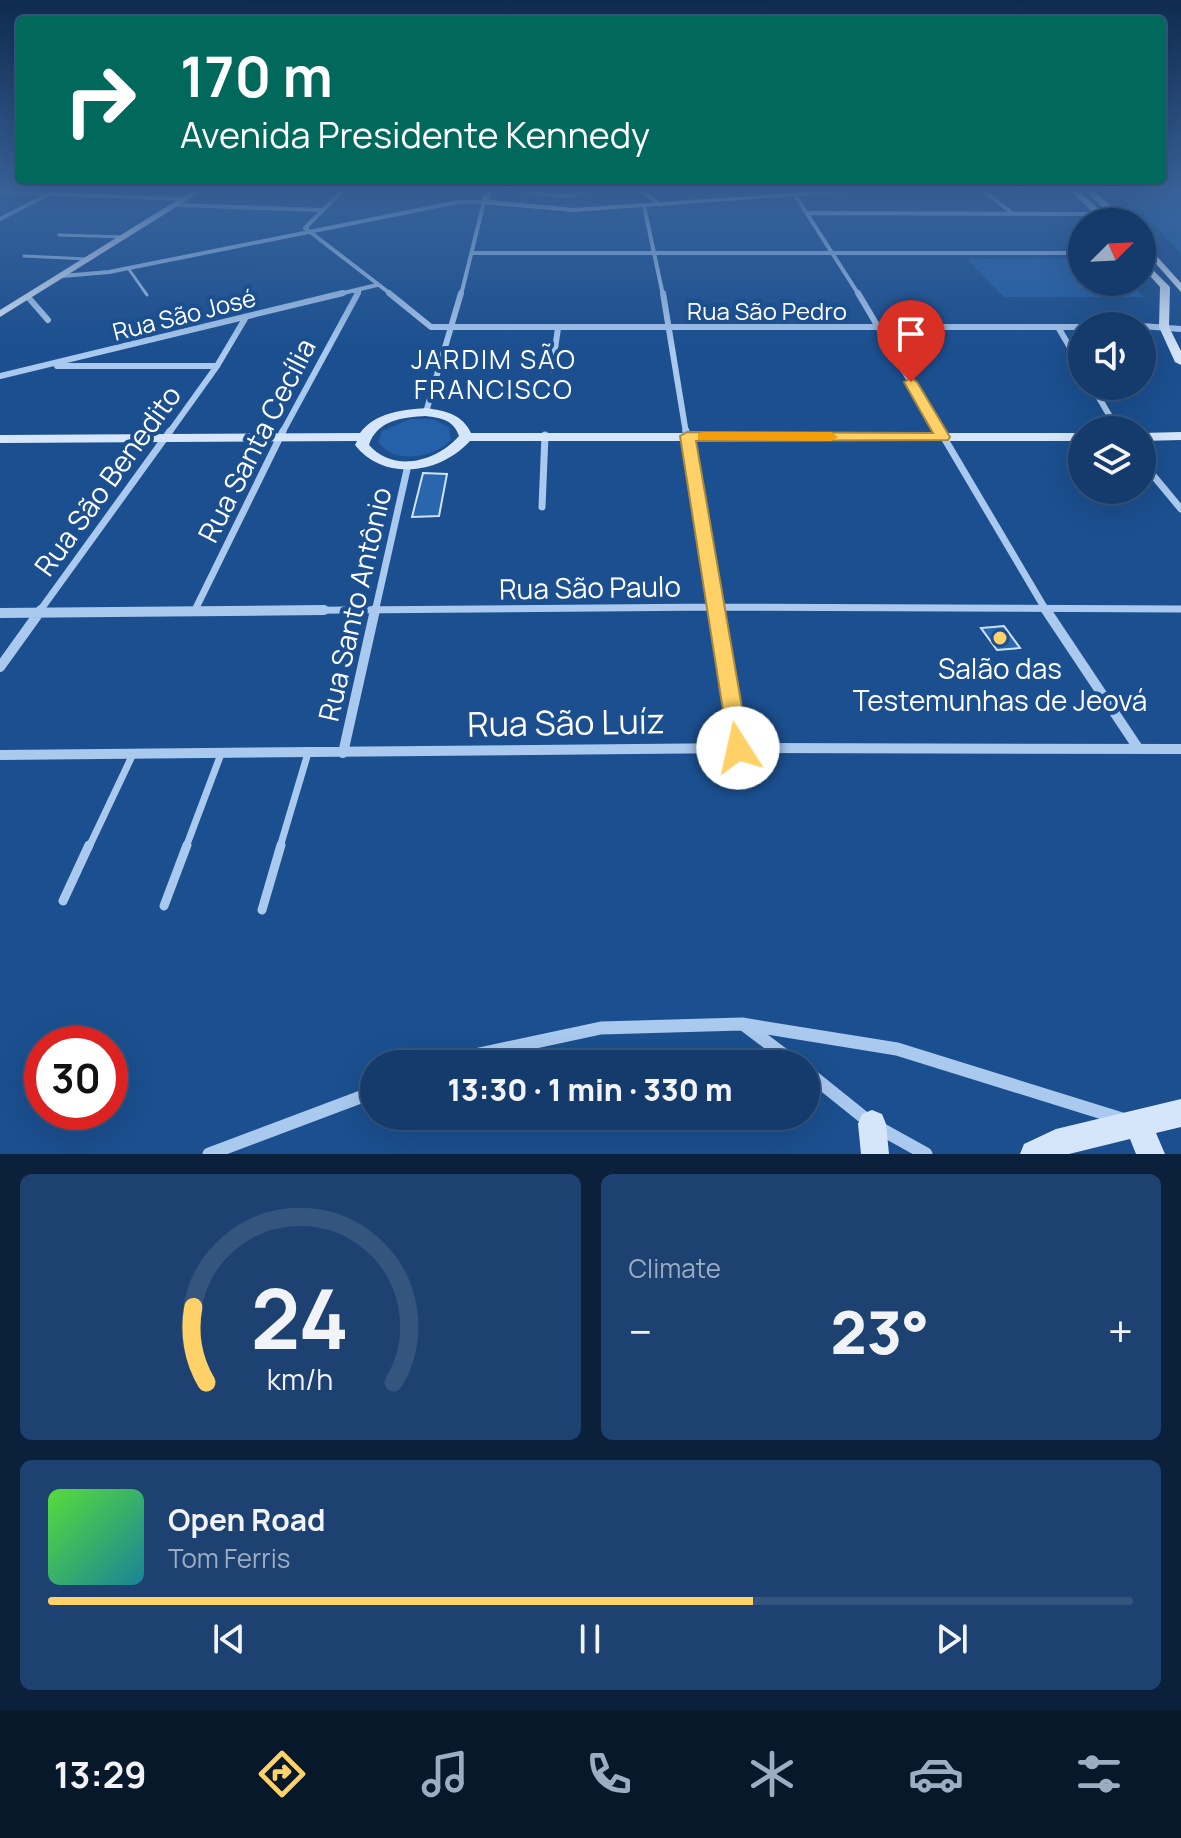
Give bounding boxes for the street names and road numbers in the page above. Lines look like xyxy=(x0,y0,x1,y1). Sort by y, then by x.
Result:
street label: Rua São José xyxy=(109,280,259,348)
street label: Rua São Pedro xyxy=(687,294,847,327)
street label: Rua Santa Cecília xyxy=(188,332,324,548)
street label: Rua São Benedito xyxy=(25,377,189,583)
street label: Rua Santo Antônio xyxy=(309,483,399,725)
street label: Rua São Paulo xyxy=(499,566,681,608)
street label: Rua São Luíz xyxy=(467,697,665,747)

